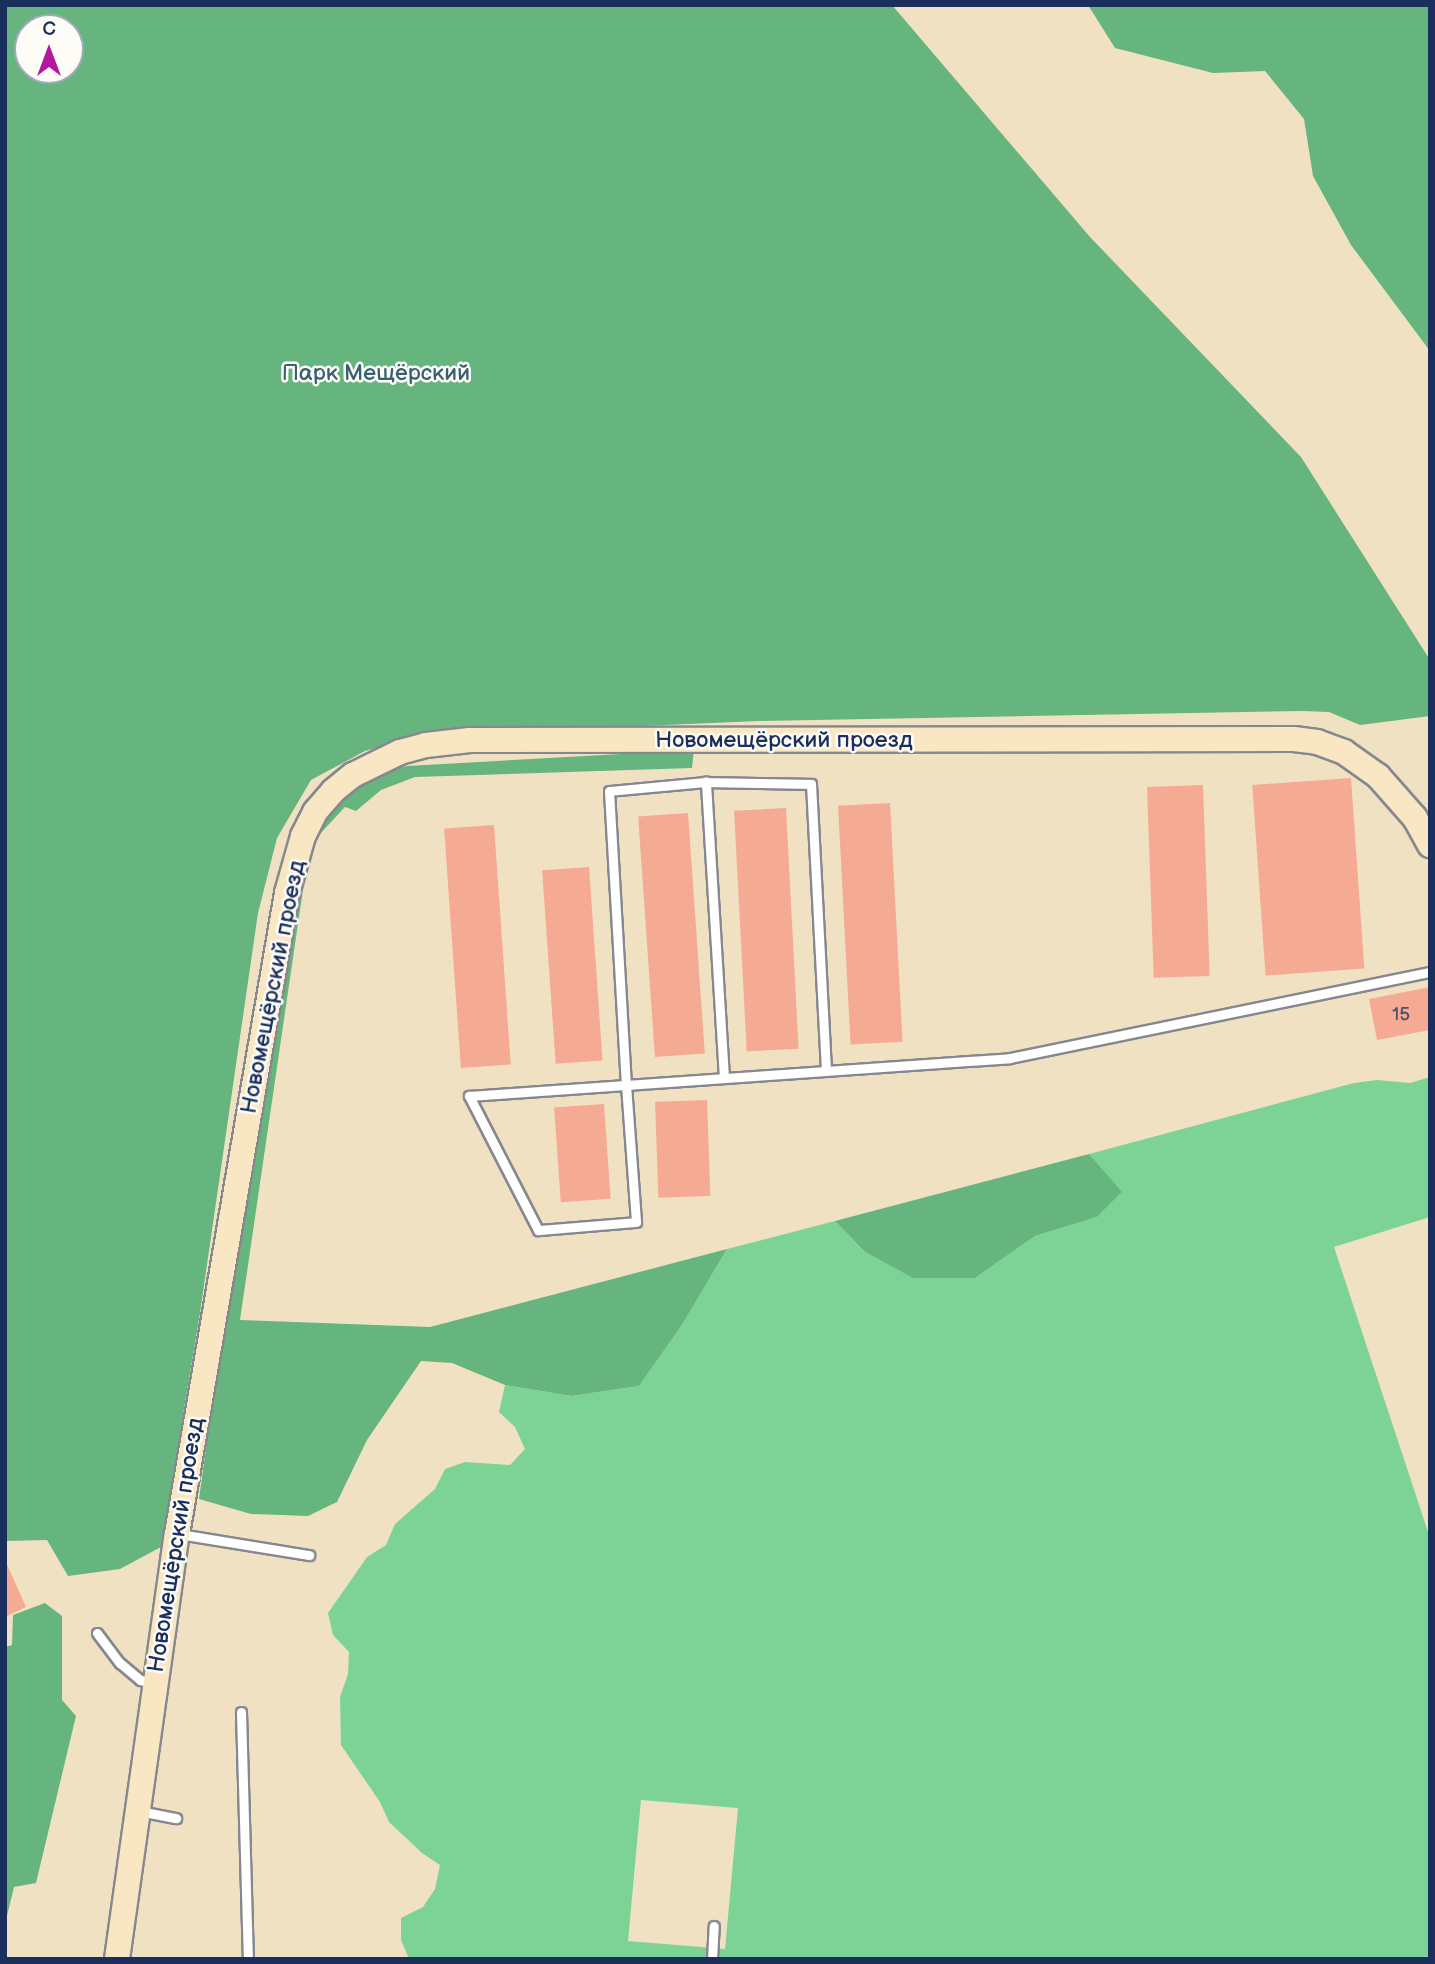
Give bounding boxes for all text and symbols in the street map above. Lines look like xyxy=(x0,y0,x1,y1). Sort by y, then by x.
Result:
north arrow xyxy=(14,14,84,84)
text: С xyxy=(42,18,56,41)
park label: Парк Мещёрский xyxy=(282,359,470,387)
street label: Новомещёрский проезд xyxy=(655,726,913,754)
street label: Новомещёрский проезд xyxy=(235,858,311,1116)
house number: 15 xyxy=(1392,1004,1410,1026)
street label: Новомещёрский проезд xyxy=(142,1416,210,1674)

